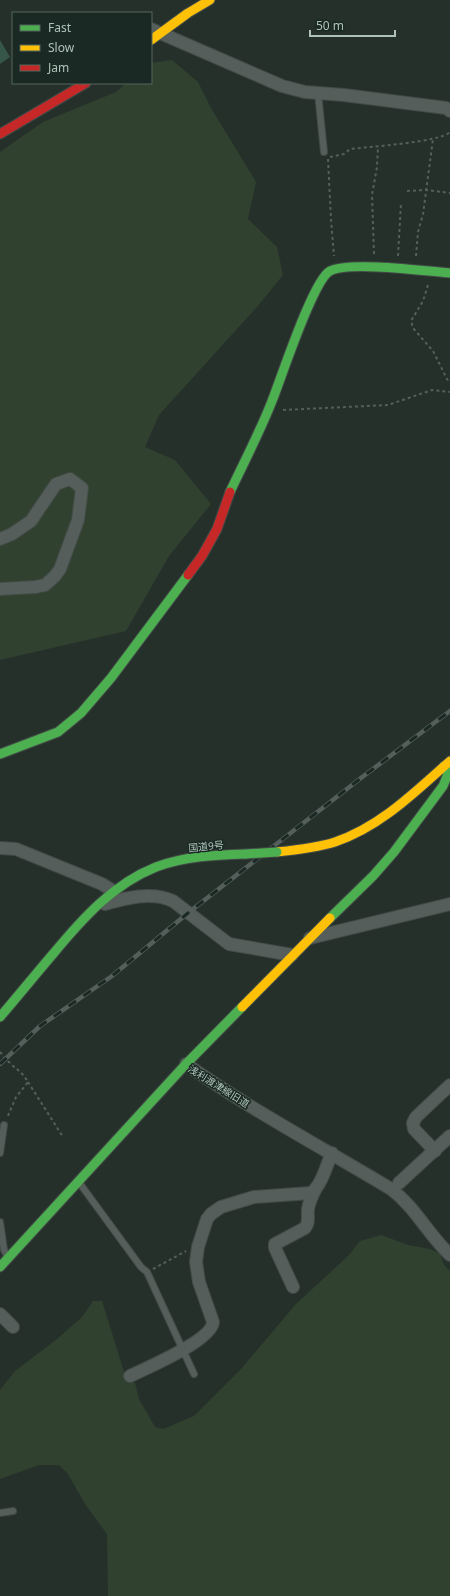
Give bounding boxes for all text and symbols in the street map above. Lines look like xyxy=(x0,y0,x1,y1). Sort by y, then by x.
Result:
legend xyxy=(12,12,152,84)
scale bar xyxy=(310,12,395,38)
text: 50 m xyxy=(316,17,344,34)
text: Fast xyxy=(48,19,72,36)
text: Slow xyxy=(48,39,75,56)
text: Jam xyxy=(47,59,69,76)
street label: 国道9号 xyxy=(187,837,225,855)
street label: 浅利渡津線旧道 xyxy=(186,1062,252,1110)

